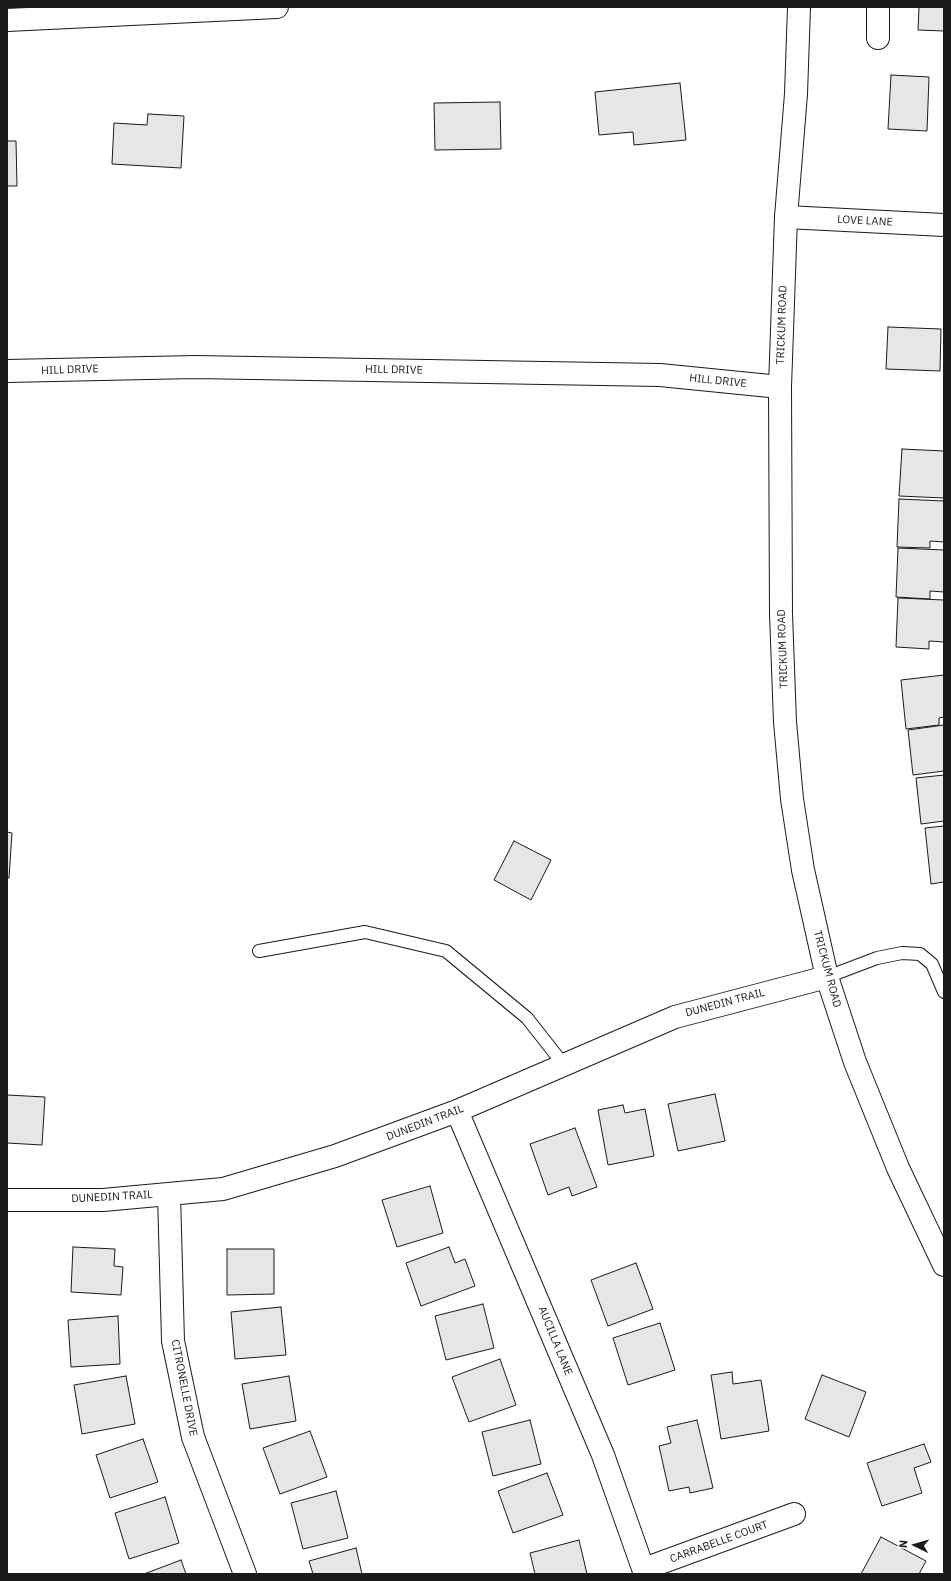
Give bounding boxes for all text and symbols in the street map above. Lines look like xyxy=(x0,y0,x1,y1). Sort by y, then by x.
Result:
street label: LOVE LANE xyxy=(837,213,893,229)
street label: TRICKUM ROAD xyxy=(774,285,790,365)
street label: HILL DRIVE xyxy=(41,362,99,378)
street label: HILL DRIVE xyxy=(365,363,423,377)
street label: HILL DRIVE xyxy=(689,371,747,391)
street label: TRICKUM ROAD xyxy=(775,609,791,689)
street label: TRICKUM ROAD xyxy=(810,929,844,1009)
street label: DUNEDIN TRAIL xyxy=(684,986,766,1020)
street label: DUNEDIN TRAIL xyxy=(385,1102,465,1144)
street label: DUNEDIN TRAIL xyxy=(71,1188,153,1206)
street label: AUCILLA LANE xyxy=(535,1304,575,1378)
street label: CITRONELLE DRIVE xyxy=(168,1338,200,1438)
street label: CARRABELLE COURT xyxy=(668,1518,770,1566)
north arrow xyxy=(895,1525,935,1565)
text: N xyxy=(896,1539,910,1549)

